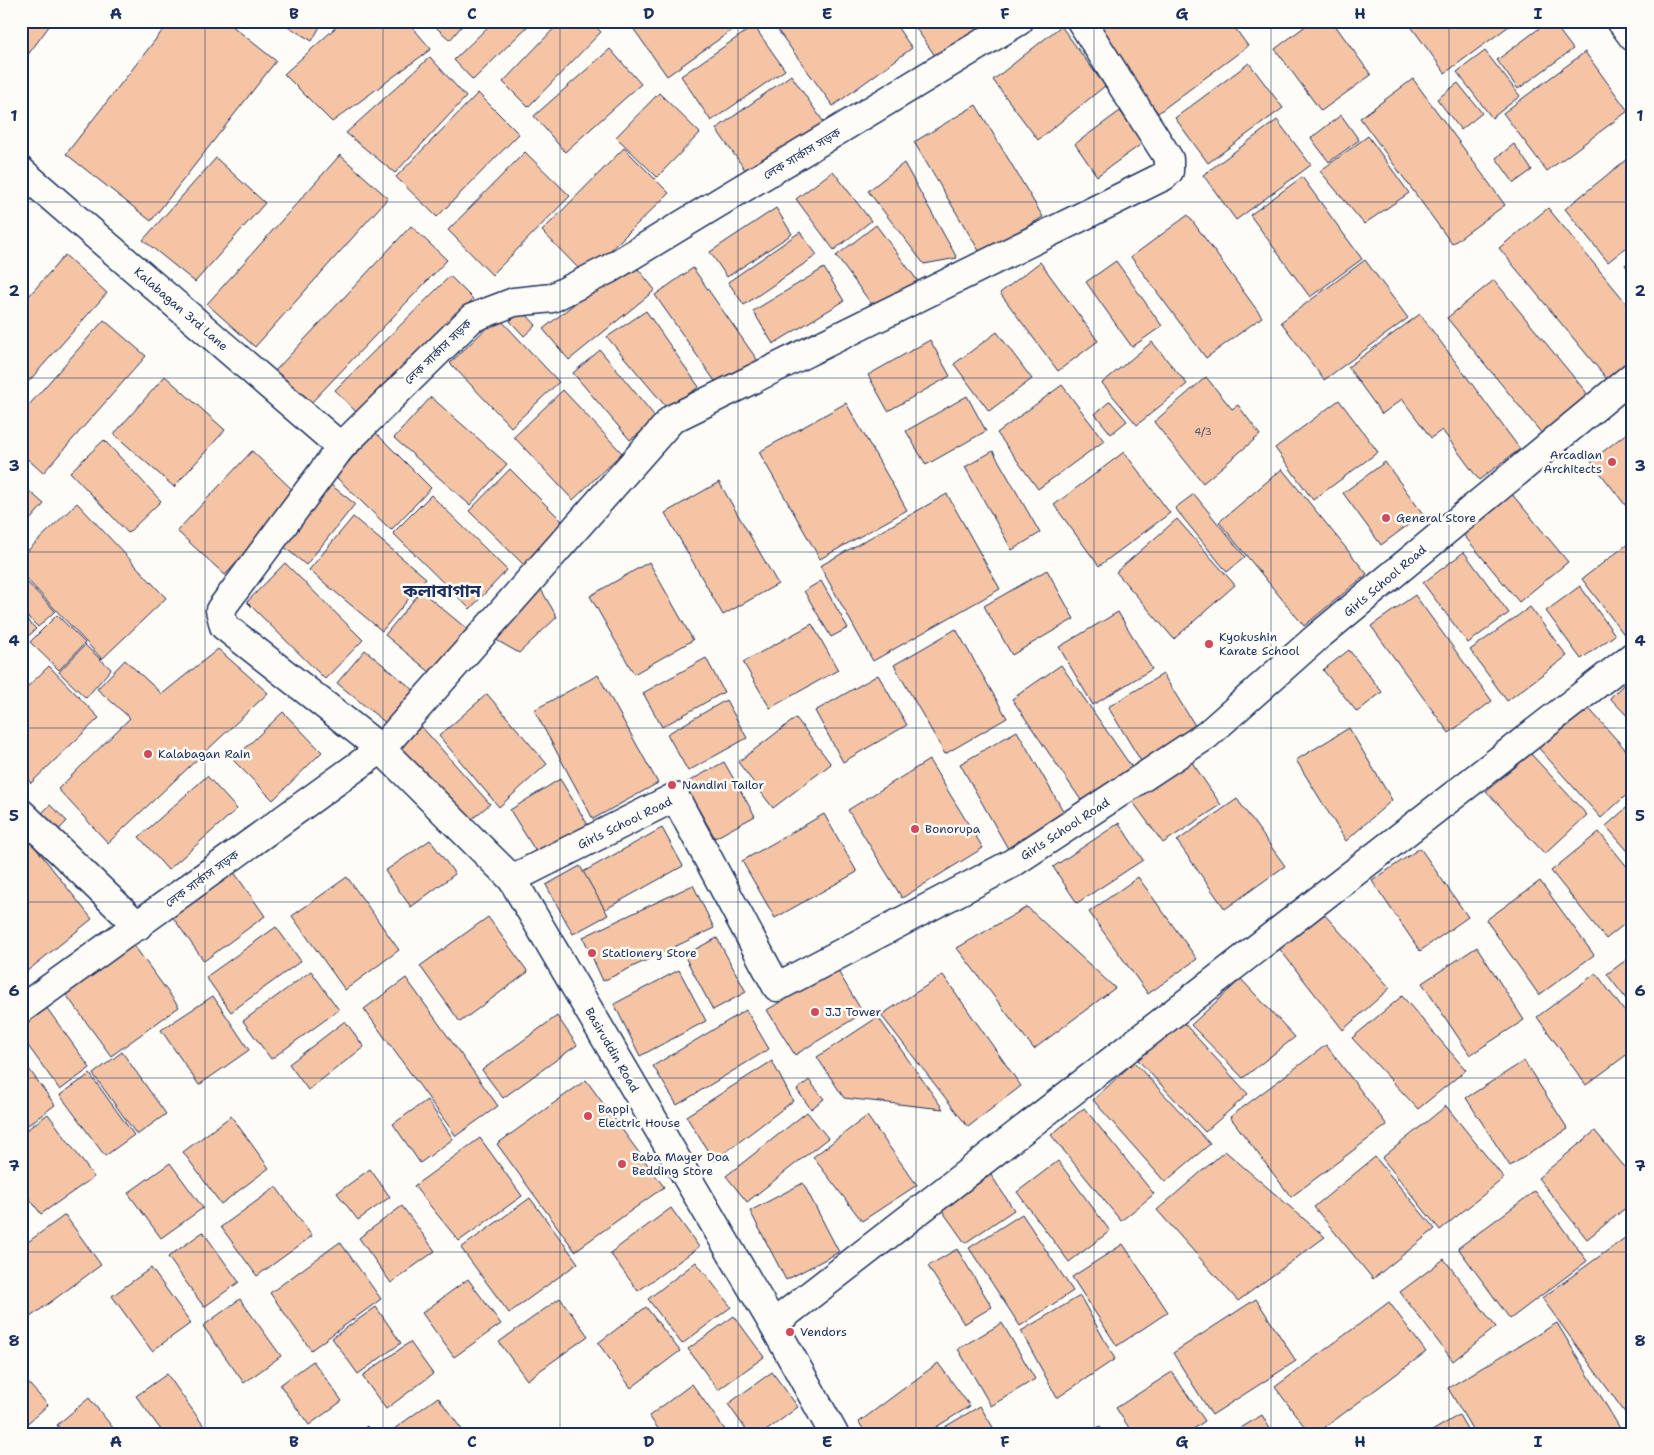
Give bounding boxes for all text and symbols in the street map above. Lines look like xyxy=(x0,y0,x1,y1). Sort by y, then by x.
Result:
text: A xyxy=(110,3,122,24)
text: B xyxy=(289,3,299,24)
text: C xyxy=(467,3,477,24)
text: D xyxy=(643,3,655,24)
text: E xyxy=(822,3,832,24)
text: F xyxy=(1000,3,1010,24)
text: G xyxy=(1176,3,1189,24)
text: H xyxy=(1354,3,1366,24)
text: I xyxy=(1534,3,1543,24)
text: 1 xyxy=(10,105,18,126)
text: 1 xyxy=(1636,105,1644,126)
street label: লেক সার্কাস সড়ক xyxy=(760,124,844,183)
street label: Kalabagan 3rd Lane xyxy=(131,264,231,354)
text: 2 xyxy=(8,280,20,301)
text: 2 xyxy=(1634,280,1646,301)
street label: লেক সার্কাস সড়ক xyxy=(401,316,475,388)
house number: 4/3 xyxy=(1194,425,1212,438)
place label: Arcadian Architects xyxy=(1544,447,1602,477)
text: 3 xyxy=(8,455,20,476)
text: 3 xyxy=(1634,455,1646,476)
marker: Arcadian Architects xyxy=(1606,456,1618,468)
place label: General Store xyxy=(1396,510,1476,526)
marker: General Store xyxy=(1380,512,1392,524)
street label: Girls School Road xyxy=(1340,541,1430,620)
district label: কলাবাগান xyxy=(402,579,482,603)
place label: Kyokushin Karate School xyxy=(1219,629,1300,659)
text: 4 xyxy=(8,630,20,651)
text: 4 xyxy=(1634,630,1646,651)
marker: Kyokushin Karate School xyxy=(1203,638,1215,650)
place label: Kalabagan Rain xyxy=(158,746,250,762)
marker: Kalabagan Rain xyxy=(142,748,154,760)
place label: Nandini Tailor xyxy=(682,777,765,793)
marker: Nandini Tailor xyxy=(666,779,678,791)
street label: Girls School Road xyxy=(575,793,675,853)
street label: Girls School Road xyxy=(1017,794,1113,864)
text: 5 xyxy=(9,805,19,826)
text: 5 xyxy=(1635,805,1645,826)
place label: Bonorupa xyxy=(925,821,981,837)
marker: Bonorupa xyxy=(909,823,921,835)
street label: লেক সার্কাস সড়ক xyxy=(162,847,242,911)
place label: Stationery Store xyxy=(602,945,697,961)
marker: Stationery Store xyxy=(586,947,598,959)
text: 6 xyxy=(8,980,20,1001)
text: 6 xyxy=(1634,980,1646,1001)
place label: J.J Tower xyxy=(825,1004,882,1020)
street label: Basiruddin Road xyxy=(581,1005,643,1096)
marker: J.J Tower xyxy=(809,1006,821,1018)
place label: Bappi Electric House xyxy=(598,1101,680,1131)
marker: Bappi Electric House xyxy=(582,1110,594,1122)
place label: Baba Mayer Doa Bedding Store xyxy=(632,1149,730,1179)
text: 7 xyxy=(8,1155,20,1176)
text: 7 xyxy=(1634,1155,1646,1176)
marker: Baba Mayer Doa Bedding Store xyxy=(616,1158,628,1170)
place label: Vendors xyxy=(800,1324,847,1340)
marker: Vendors xyxy=(784,1326,796,1338)
text: 8 xyxy=(8,1330,20,1351)
text: 8 xyxy=(1634,1330,1646,1351)
text: A xyxy=(110,1431,122,1452)
text: B xyxy=(289,1431,299,1452)
text: C xyxy=(467,1431,477,1452)
text: D xyxy=(643,1431,655,1452)
text: E xyxy=(822,1431,832,1452)
text: F xyxy=(1000,1431,1010,1452)
text: G xyxy=(1176,1431,1189,1452)
text: H xyxy=(1354,1431,1366,1452)
text: I xyxy=(1534,1431,1543,1452)

